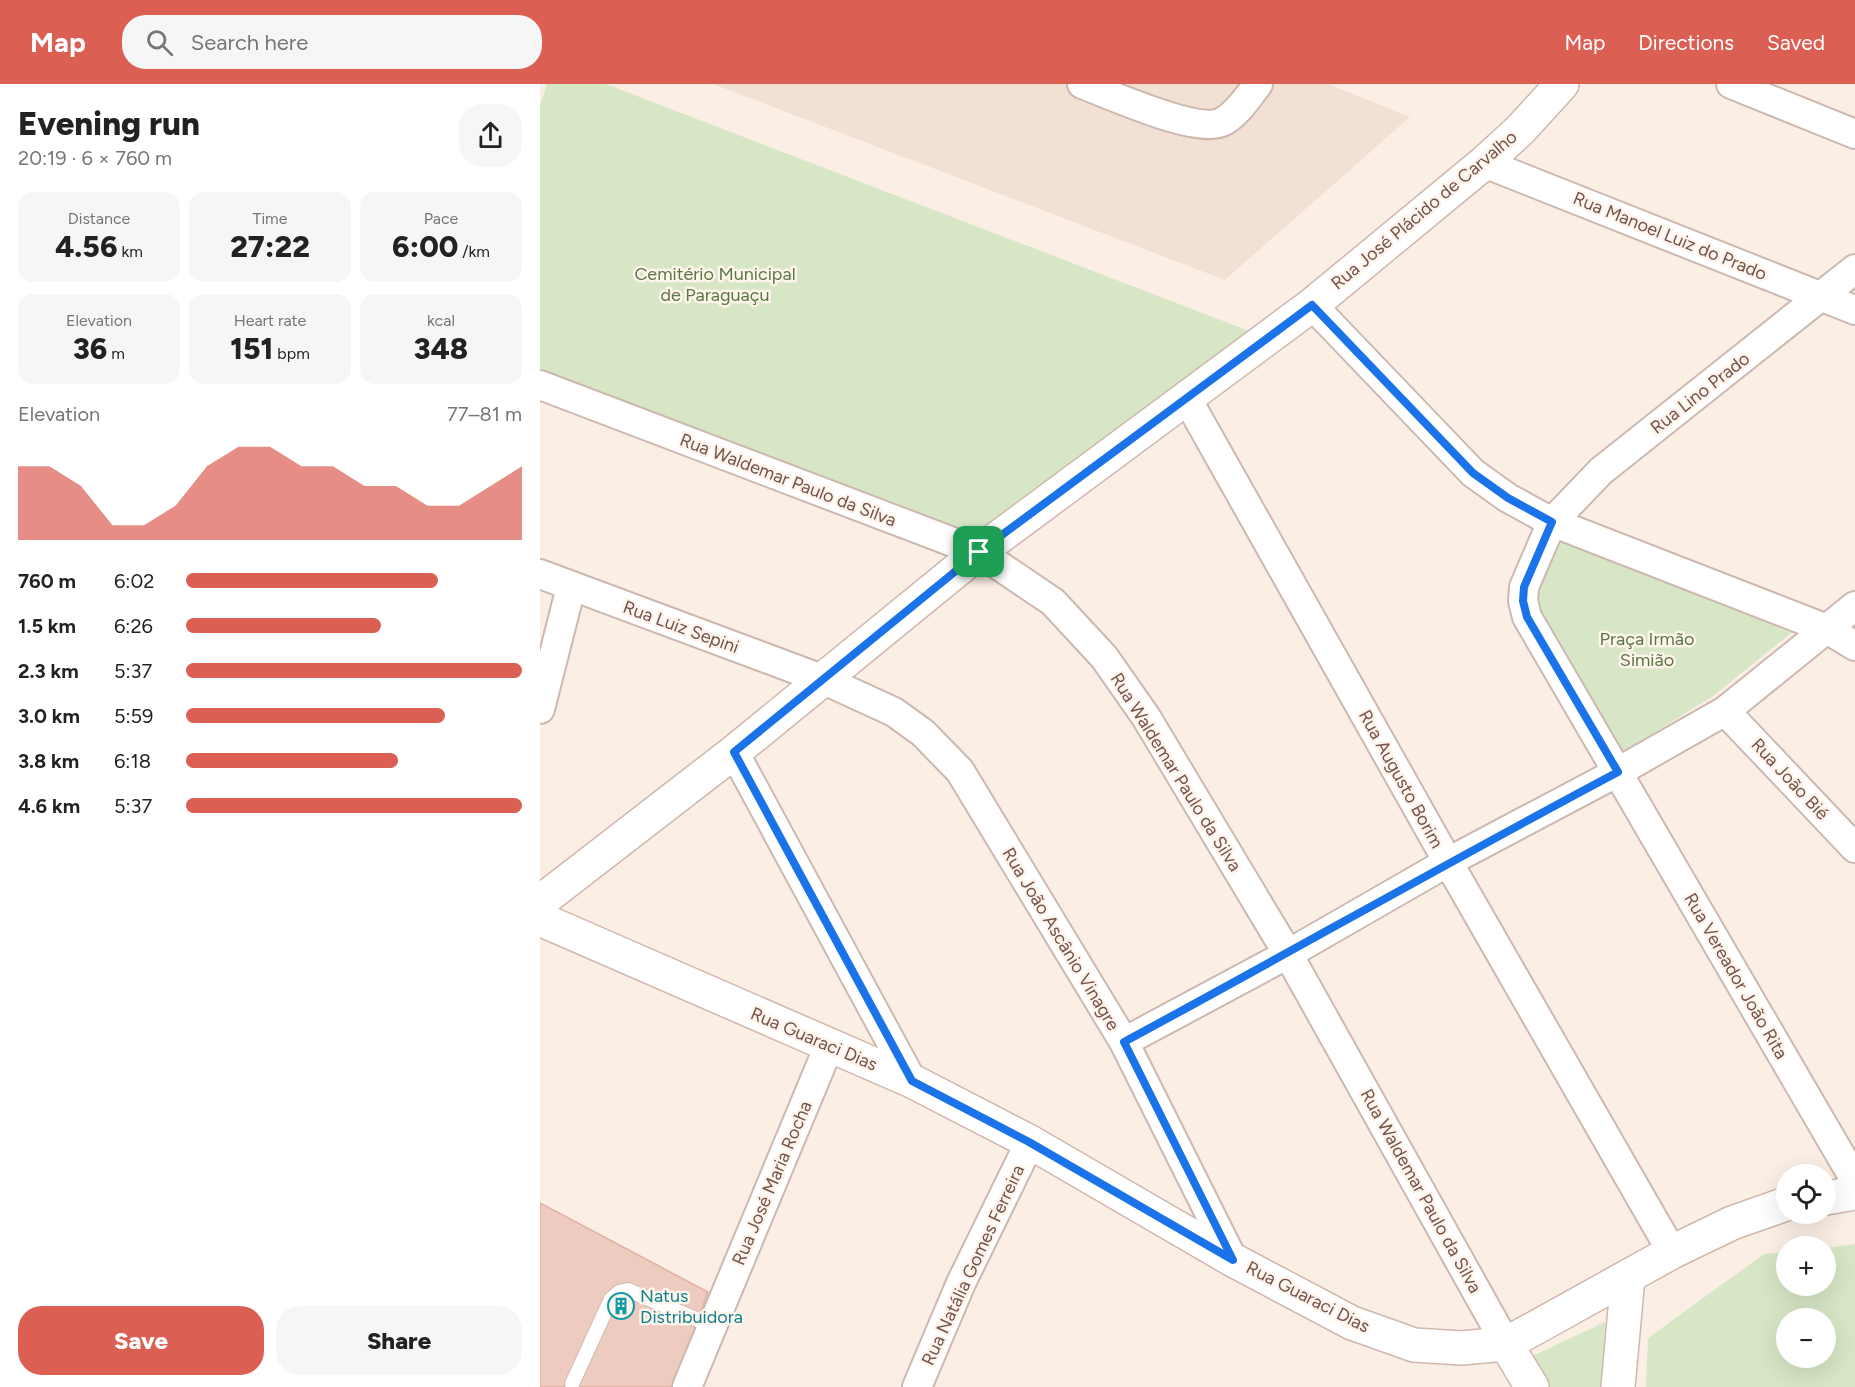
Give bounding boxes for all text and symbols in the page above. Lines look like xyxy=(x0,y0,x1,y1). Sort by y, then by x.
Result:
search box xyxy=(122,15,542,69)
text: Map xyxy=(30,25,86,59)
icon: search xyxy=(143,26,176,59)
text: Search here xyxy=(191,29,308,56)
text: Map xyxy=(1564,30,1605,55)
text: Directions xyxy=(1638,30,1734,55)
text: Saved xyxy=(1767,30,1825,55)
text: Evening run xyxy=(18,104,200,143)
button: share xyxy=(459,104,522,167)
street label: Rua José Plácido de Carvalho xyxy=(1327,126,1521,294)
text: 20:19 · 6 × 760 m xyxy=(18,146,172,170)
street label: Rua Manoel Luiz do Prado xyxy=(1570,187,1770,285)
text: Distance xyxy=(68,209,130,228)
text: Time xyxy=(253,209,287,228)
text: Pace xyxy=(424,209,458,228)
text: 4.56 xyxy=(55,228,117,265)
text: 27:22 xyxy=(230,228,310,265)
text: 6:00 xyxy=(392,228,458,265)
text: km xyxy=(117,242,143,261)
text: /km xyxy=(458,242,490,261)
park label: Cemitério Municipal de Paraguaçu xyxy=(634,263,796,306)
text: Elevation xyxy=(66,311,132,330)
text: Heart rate xyxy=(234,311,306,330)
text: kcal xyxy=(427,311,455,330)
text: 36 xyxy=(73,330,107,367)
text: 151 xyxy=(230,330,273,367)
text: 348 xyxy=(414,330,468,367)
text: m xyxy=(107,344,125,363)
text: bpm xyxy=(273,344,310,363)
street label: Rua Lino Prado xyxy=(1646,347,1754,439)
text: Elevation xyxy=(18,402,100,426)
text: 77–81 m xyxy=(447,402,522,426)
street label: Rua Waldemar Paulo da Silva xyxy=(677,429,899,531)
pin xyxy=(953,526,1004,577)
icon: arrive xyxy=(962,535,995,568)
text: 760 m xyxy=(18,569,76,593)
text: 6:02 xyxy=(114,569,154,593)
street label: Rua Luiz Sepini xyxy=(620,596,742,658)
text: 1.5 km xyxy=(18,614,76,638)
text: 6:26 xyxy=(114,614,153,638)
park label: Praça Irmão Simião xyxy=(1600,628,1694,671)
text: 2.3 km xyxy=(18,659,79,683)
text: 5:37 xyxy=(114,659,152,683)
street label: Rua Waldemar Paulo da Silva xyxy=(1106,669,1246,875)
text: 3.0 km xyxy=(18,704,80,728)
text: 5:59 xyxy=(114,704,153,728)
street label: Rua Augusto Borim xyxy=(1354,706,1448,852)
street label: Rua João Bié xyxy=(1747,734,1834,825)
text: 3.8 km xyxy=(18,749,79,773)
text: 6:18 xyxy=(114,749,151,773)
text: 4.6 km xyxy=(18,794,80,818)
text: 5:37 xyxy=(114,794,152,818)
street label: Rua João Ascânio Vinagre xyxy=(998,843,1124,1035)
street label: Rua Vereador João Rita xyxy=(1679,889,1793,1063)
street label: Rua Guaraci Dias xyxy=(747,1002,881,1076)
street label: Rua Waldemar Paulo da Silva xyxy=(1356,1085,1486,1297)
street label: Rua José Maria Rocha xyxy=(727,1098,817,1268)
street label: Rua Natália Gomes Ferreira xyxy=(917,1161,1029,1369)
map controls xyxy=(1776,1164,1836,1368)
button: locate xyxy=(1776,1164,1836,1224)
button: + xyxy=(1776,1236,1836,1296)
street label: Rua Guaraci Dias xyxy=(1243,1256,1373,1338)
place label: Natus Distribuidora xyxy=(640,1285,743,1328)
building icon: Natus Distribuidora xyxy=(606,1291,636,1321)
button: Save xyxy=(18,1306,264,1375)
button: Share xyxy=(276,1306,522,1375)
button: − xyxy=(1776,1308,1836,1368)

